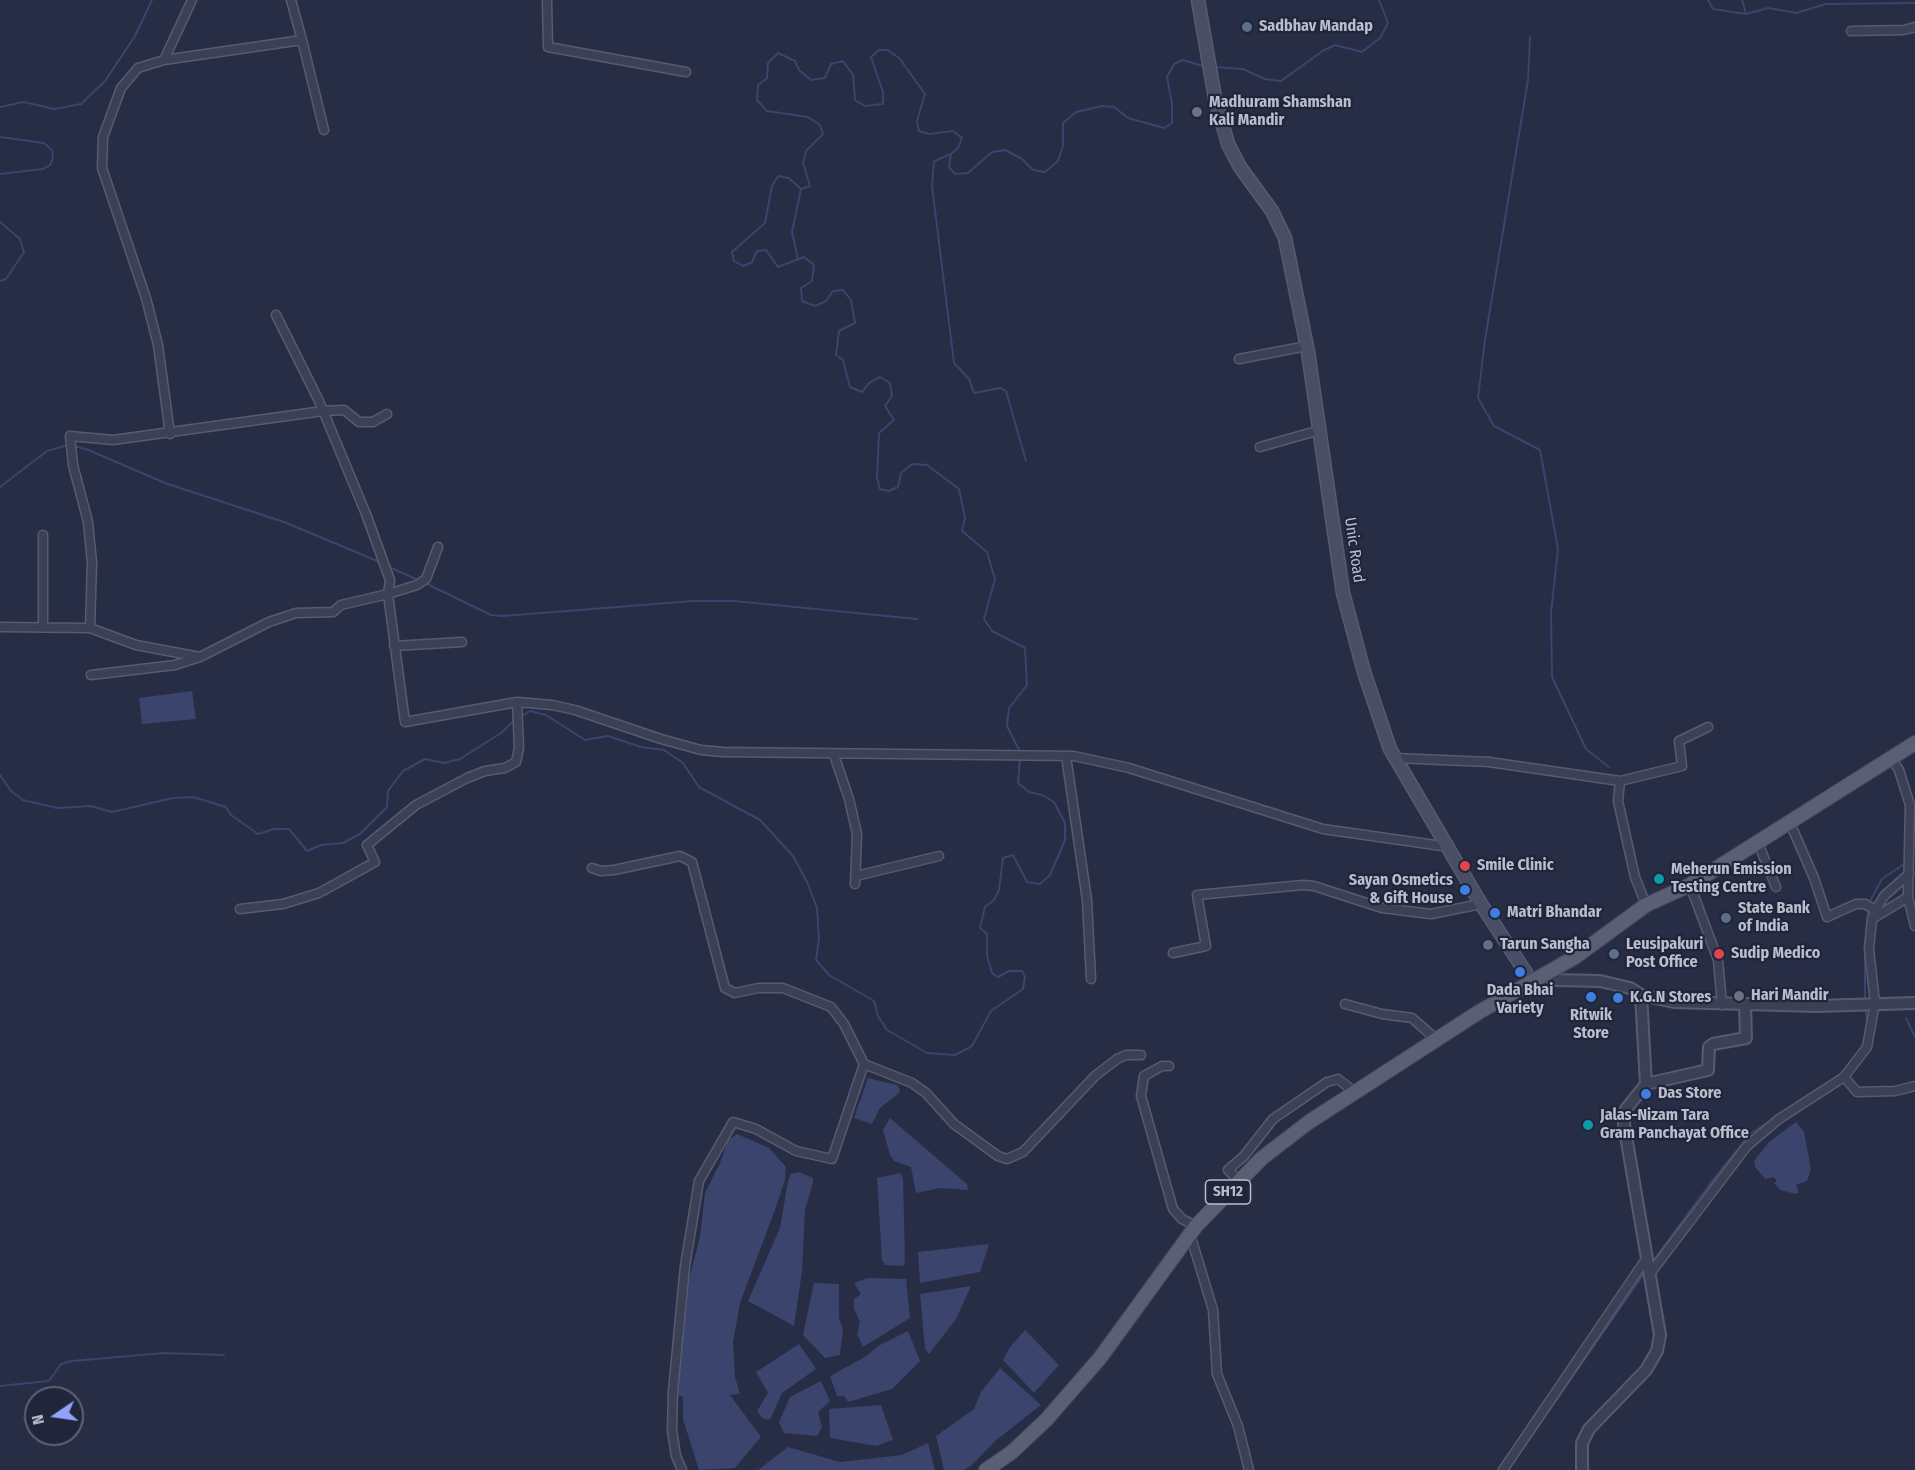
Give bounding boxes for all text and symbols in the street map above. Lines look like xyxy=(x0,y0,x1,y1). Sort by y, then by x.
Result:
place label: Sadbhav Mandap xyxy=(1259,17,1373,37)
marker: Sadbhav Mandap xyxy=(1240,20,1254,34)
place label: Madhuram Shamshan Kali Mandir xyxy=(1209,93,1351,131)
marker: Madhuram Shamshan Kali Mandir xyxy=(1190,105,1204,119)
street label: Unic Road xyxy=(1340,516,1368,584)
place label: Smile Clinic xyxy=(1477,856,1554,876)
marker: Smile Clinic xyxy=(1458,859,1472,873)
place label: Meherun Emission Testing Centre xyxy=(1671,860,1792,898)
place label: Sayan Osmetics & Gift House xyxy=(1349,871,1453,909)
marker: Meherun Emission Testing Centre xyxy=(1652,872,1666,886)
marker: Sayan Osmetics & Gift House xyxy=(1458,883,1472,897)
place label: State Bank of India xyxy=(1738,899,1810,937)
place label: Matri Bhandar xyxy=(1507,903,1602,923)
marker: Matri Bhandar xyxy=(1488,906,1502,920)
marker: State Bank of India xyxy=(1719,911,1733,925)
place label: Tarun Sangha xyxy=(1500,935,1590,955)
place label: Leusipakuri Post Office xyxy=(1626,935,1704,973)
marker: Tarun Sangha xyxy=(1481,938,1495,952)
place label: Sudip Medico xyxy=(1731,944,1820,964)
marker: Leusipakuri Post Office xyxy=(1607,947,1621,961)
marker: Sudip Medico xyxy=(1712,947,1726,961)
marker: Dada Bhai Variety xyxy=(1513,965,1527,979)
place label: Dada Bhai Variety xyxy=(1487,981,1553,1019)
place label: Hari Mandir xyxy=(1751,986,1828,1006)
place label: K.G.N Stores xyxy=(1630,988,1711,1008)
marker: Hari Mandir xyxy=(1732,989,1746,1003)
marker: Ritwik Store xyxy=(1584,990,1598,1004)
marker: K.G.N Stores xyxy=(1611,991,1625,1005)
place label: Ritwik Store xyxy=(1570,1006,1612,1044)
place label: Das Store xyxy=(1658,1084,1721,1104)
marker: Das Store xyxy=(1639,1087,1653,1101)
place label: Jalas-Nizam Tara Gram Panchayat Office xyxy=(1600,1106,1749,1144)
marker: Jalas-Nizam Tara Gram Panchayat Office xyxy=(1581,1118,1595,1132)
road number: SH12 xyxy=(1206,1180,1250,1204)
north arrow xyxy=(24,1386,84,1446)
text: N xyxy=(28,1413,48,1427)

